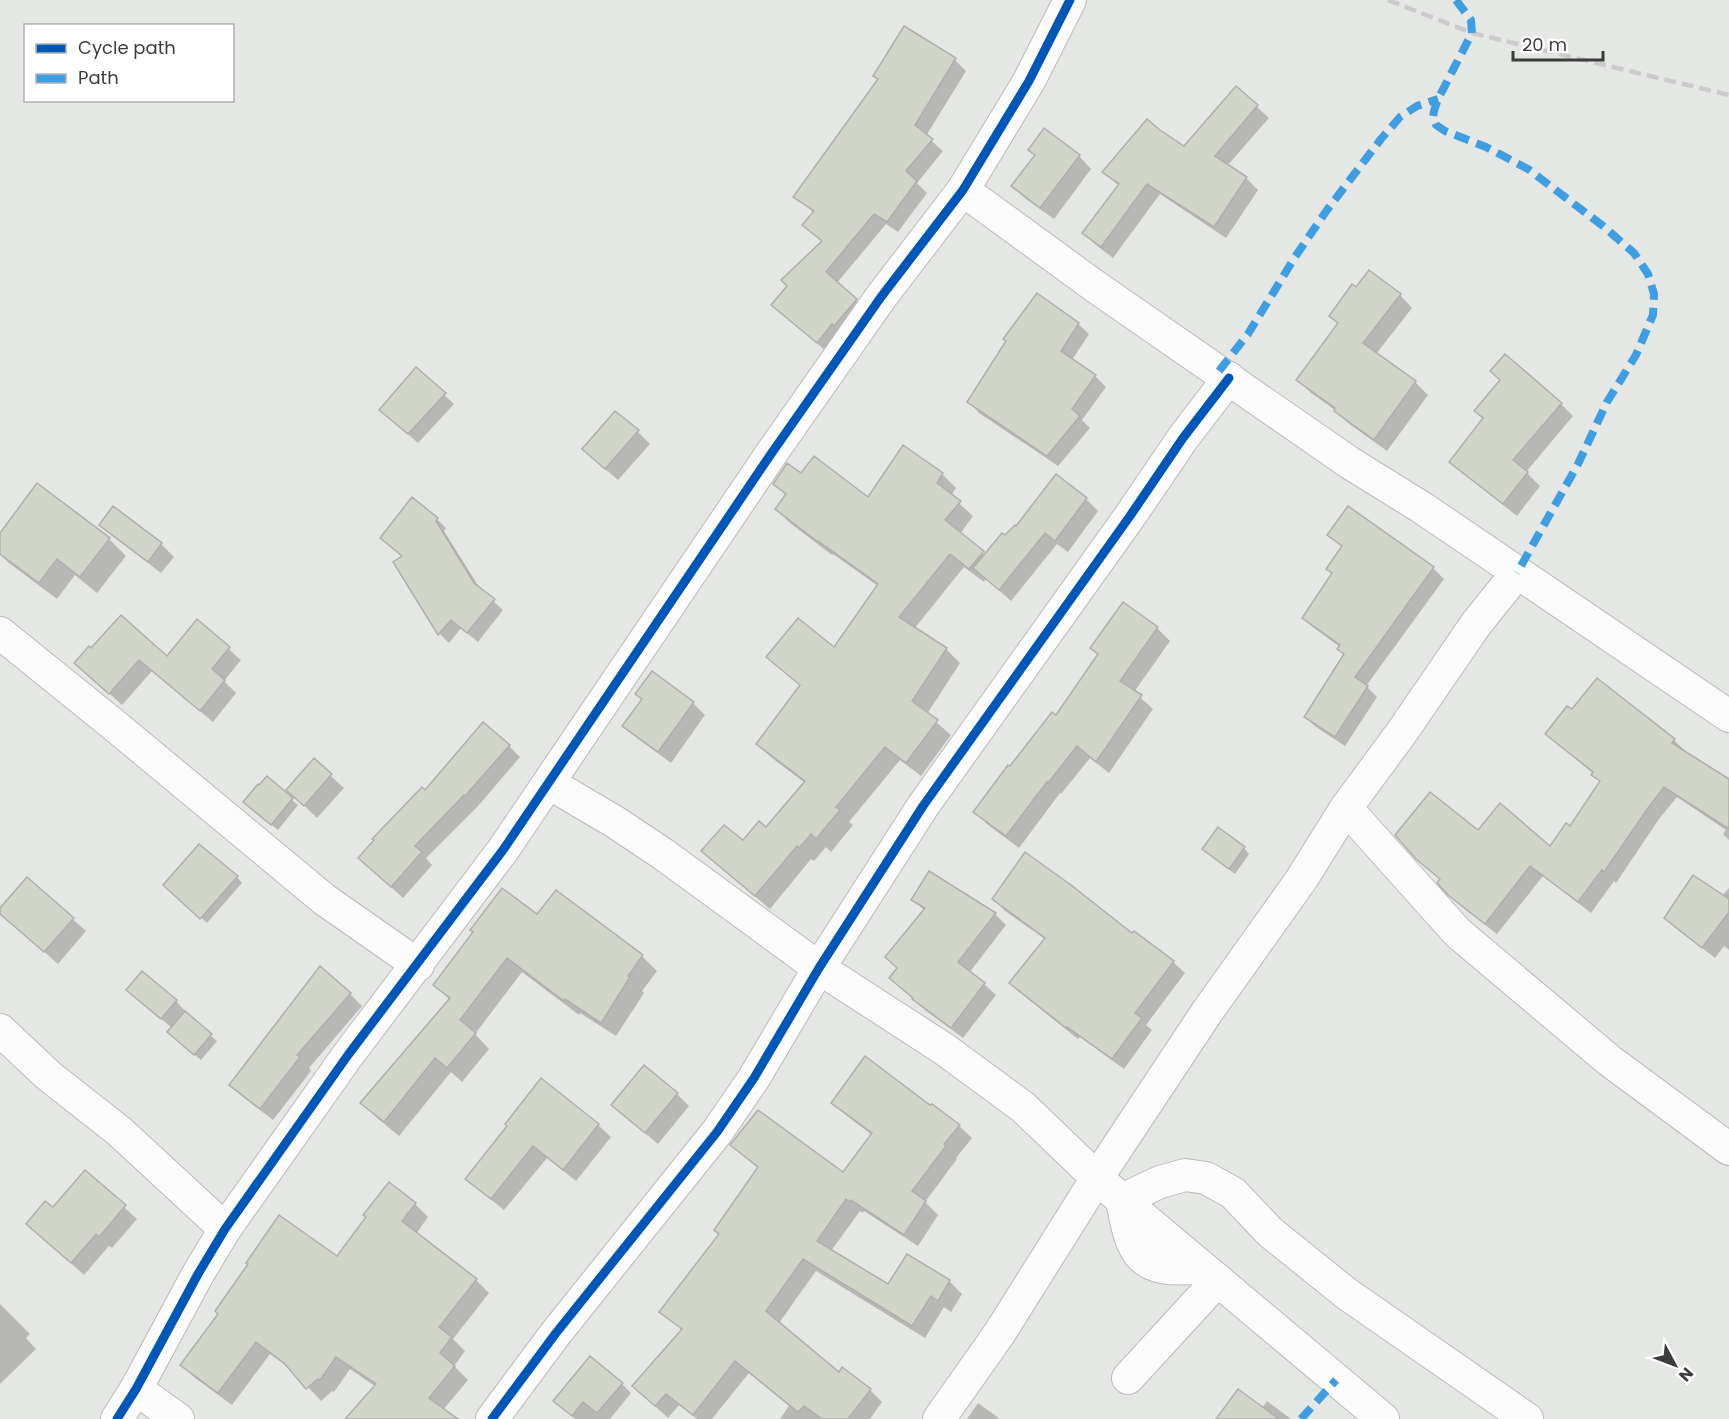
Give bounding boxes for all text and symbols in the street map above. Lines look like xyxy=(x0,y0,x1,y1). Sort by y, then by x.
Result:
legend xyxy=(24,24,234,102)
scale bar xyxy=(1513,24,1603,62)
text: 20 m xyxy=(1522,32,1567,57)
text: Cycle path xyxy=(78,35,176,60)
text: Path xyxy=(78,65,119,90)
north arrow xyxy=(1645,1335,1705,1395)
text: N xyxy=(1673,1362,1699,1387)

